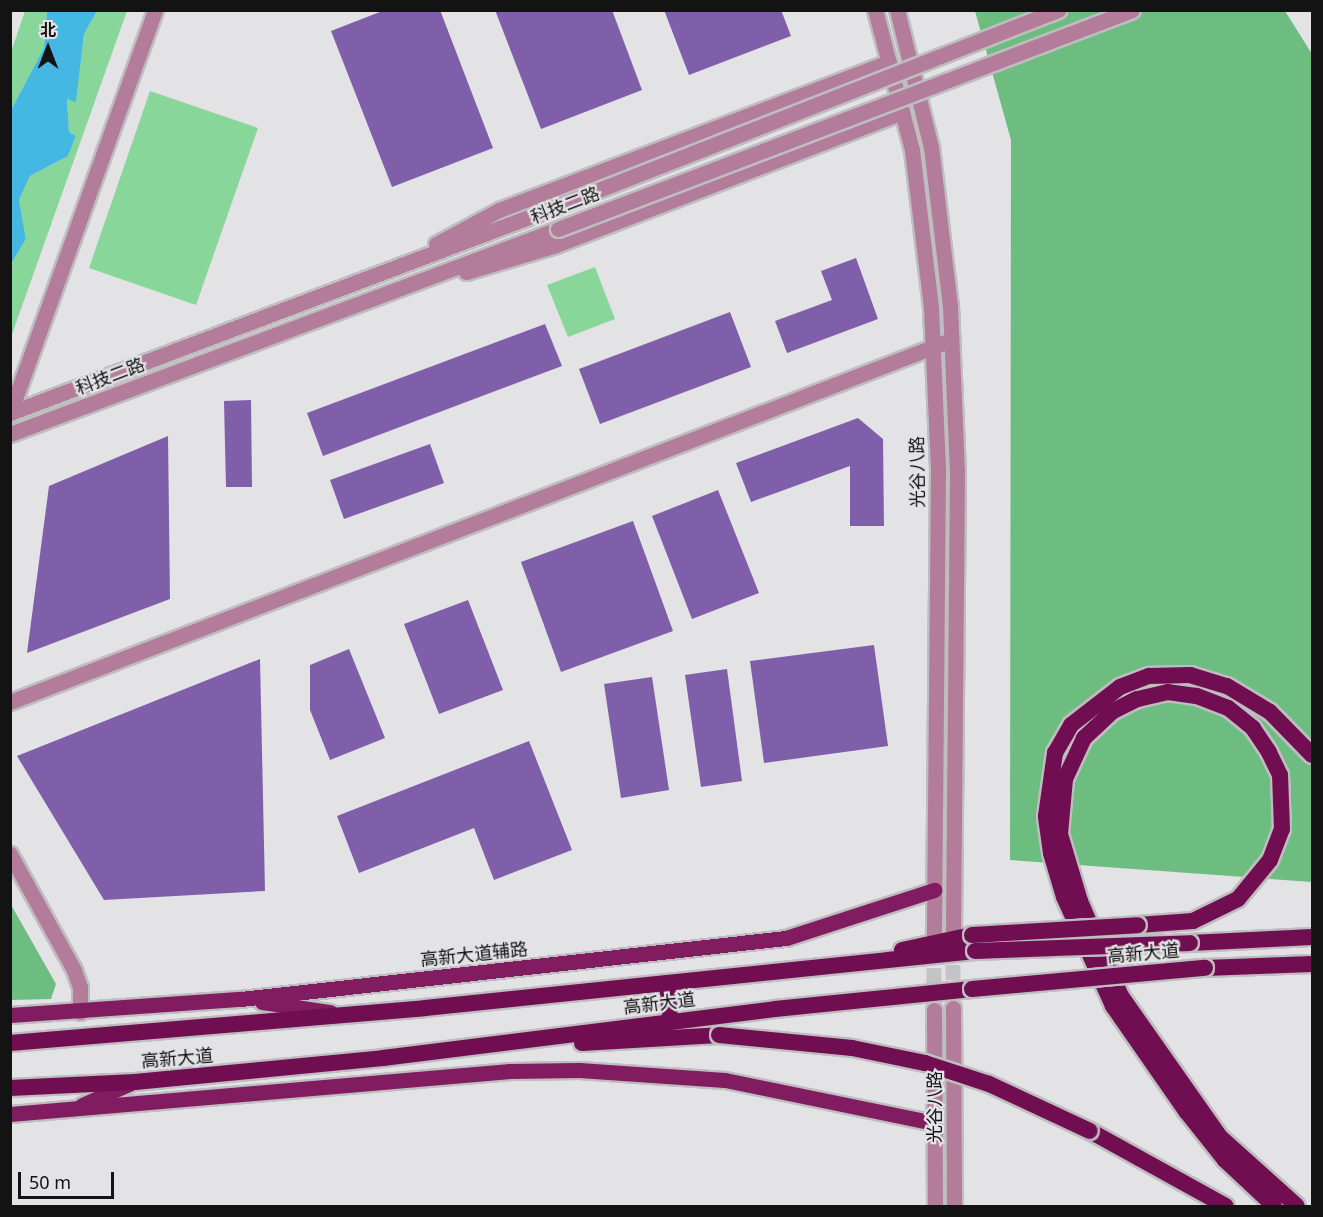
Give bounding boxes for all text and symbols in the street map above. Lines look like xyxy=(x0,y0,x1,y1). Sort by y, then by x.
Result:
north arrow xyxy=(18,18,78,78)
text: 北 xyxy=(40,19,56,41)
street label: 科技二路 xyxy=(528,182,602,228)
street label: 科技二路 xyxy=(73,353,147,399)
street label: 光谷八路 xyxy=(906,436,928,508)
street label: 高新大道辅路 xyxy=(419,938,529,970)
street label: 高新大道 xyxy=(1106,939,1180,967)
street label: 高新大道 xyxy=(622,988,696,1018)
street label: 高新大道 xyxy=(140,1044,214,1072)
street label: 光谷八路 xyxy=(923,1071,945,1143)
scale bar xyxy=(21,1160,117,1198)
text: 50 m xyxy=(29,1170,71,1194)

